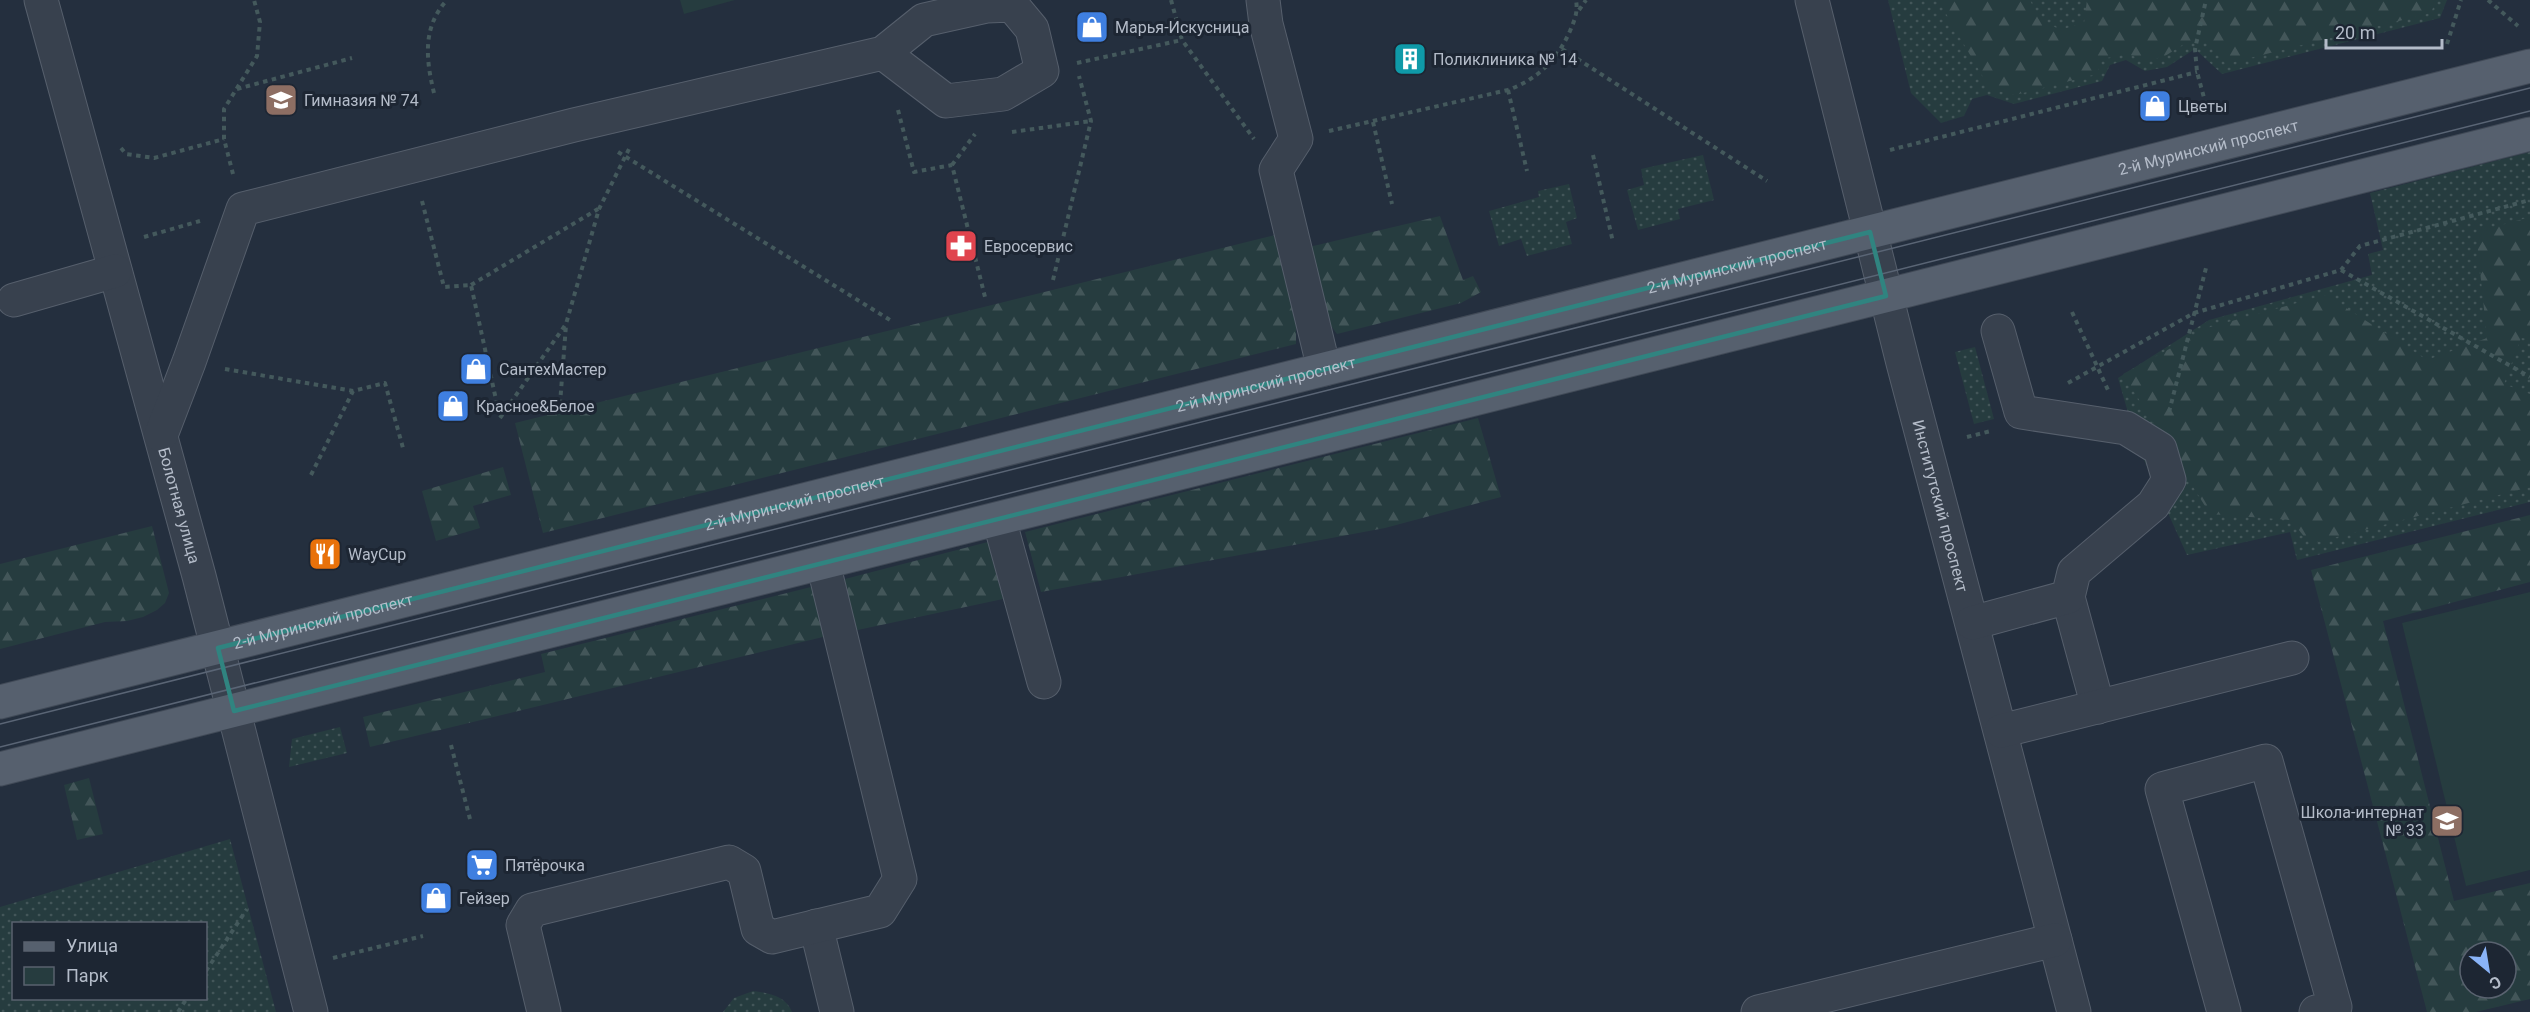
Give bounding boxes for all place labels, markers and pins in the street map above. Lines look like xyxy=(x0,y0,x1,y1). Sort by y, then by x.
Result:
shop icon: Марья-Искусница xyxy=(1074,9,1110,45)
place label: Марья-Искусница xyxy=(1115,18,1249,37)
building icon: Поликлиника № 14 xyxy=(1392,41,1428,77)
place label: Поликлиника № 14 xyxy=(1433,50,1577,69)
school or university icon: Гимназия № 74 xyxy=(263,82,299,118)
shop icon: Цветы xyxy=(2137,88,2173,124)
place label: Гимназия № 74 xyxy=(304,91,419,110)
place label: Цветы xyxy=(2178,97,2227,116)
pharmacy icon: Евросервис xyxy=(943,228,979,264)
place label: Евросервис xyxy=(984,237,1073,256)
shop icon: СантехМастер xyxy=(458,351,494,387)
place label: СантехМастер xyxy=(499,360,606,379)
shop icon: Красное&Белое xyxy=(435,388,471,424)
place label: Красное&Белое xyxy=(476,397,594,416)
restaurant icon: WayCup xyxy=(307,536,343,572)
place label: WayCup xyxy=(348,545,406,564)
place label: Школа-интернат № 33 xyxy=(2301,803,2424,840)
school or university icon: Школа-интернат № 33 xyxy=(2429,803,2465,839)
supermarket icon: Пятёрочка xyxy=(464,847,500,883)
place label: Пятёрочка xyxy=(505,856,585,875)
shop icon: Гейзер xyxy=(418,880,454,916)
place label: Гейзер xyxy=(459,889,510,908)

